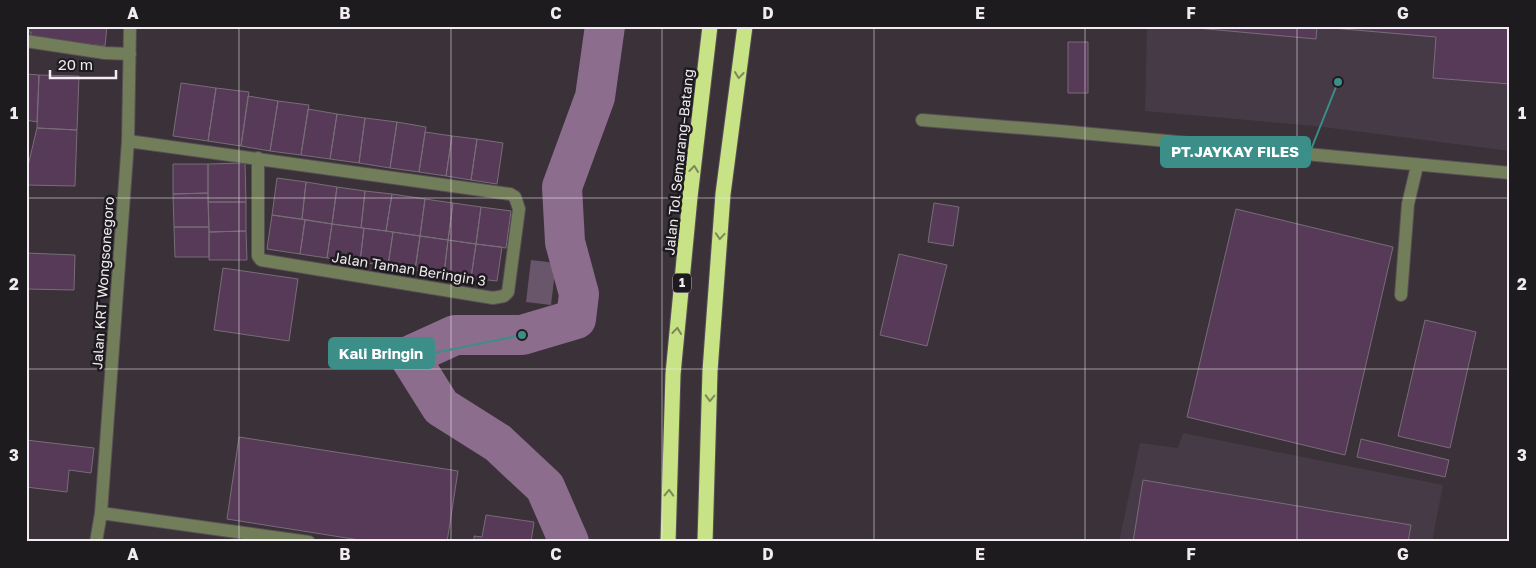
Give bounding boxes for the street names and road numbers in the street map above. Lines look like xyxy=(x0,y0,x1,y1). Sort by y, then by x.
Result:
street label: Jalan Tol Semarang–Batang xyxy=(660,68,697,256)
street label: Jalan KRT Wongsonegoro xyxy=(88,196,117,370)
street label: Jalan Taman Beringin 3 xyxy=(331,248,487,289)
road number: 1 xyxy=(673,274,691,292)

